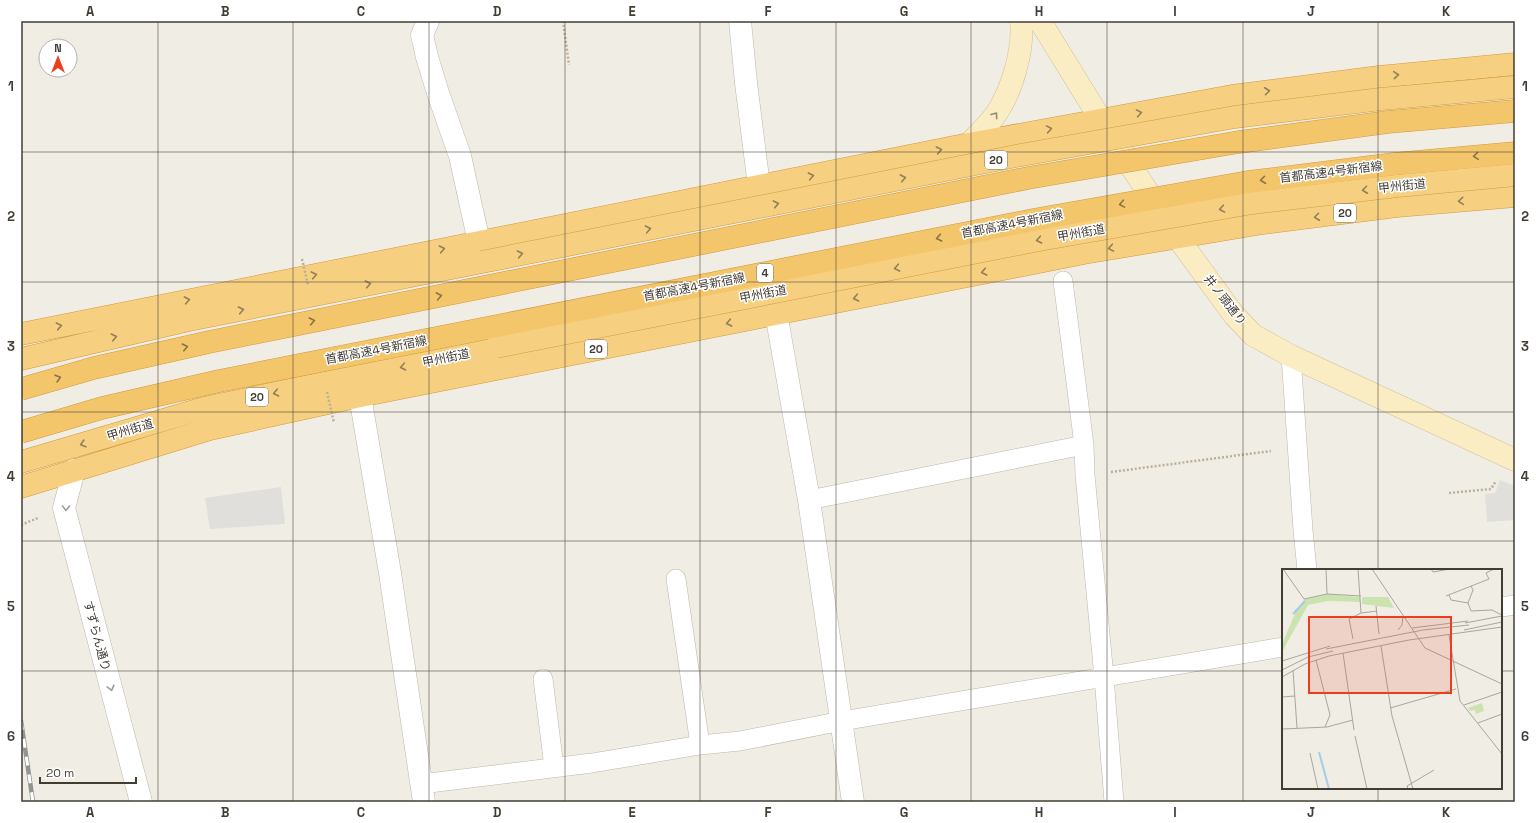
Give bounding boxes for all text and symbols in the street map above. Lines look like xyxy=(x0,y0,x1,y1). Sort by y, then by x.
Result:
text: A xyxy=(86,3,95,20)
text: B xyxy=(221,3,230,20)
text: C xyxy=(357,3,365,20)
text: D xyxy=(493,3,502,20)
text: E xyxy=(628,3,636,20)
text: F xyxy=(765,3,772,20)
text: G xyxy=(900,3,908,20)
text: H xyxy=(1035,3,1043,20)
text: I xyxy=(1173,3,1177,20)
text: J xyxy=(1307,3,1315,20)
text: K xyxy=(1442,3,1451,20)
north arrow xyxy=(38,38,78,78)
text: N xyxy=(54,41,62,55)
one-way arrow xyxy=(1393,71,1399,80)
text: 1 xyxy=(8,78,14,95)
text: 1 xyxy=(1522,78,1528,95)
one-way arrow xyxy=(1264,87,1270,96)
one-way arrow xyxy=(1136,109,1142,118)
one-way arrow xyxy=(990,112,997,119)
one-way arrow xyxy=(1046,125,1052,134)
one-way arrow xyxy=(935,146,942,155)
road number: 20 xyxy=(985,151,1007,169)
one-way arrow xyxy=(1473,152,1479,161)
street label: 首都高速4号新宿線 xyxy=(1279,158,1383,186)
one-way arrow xyxy=(808,172,814,180)
one-way arrow xyxy=(900,175,906,183)
one-way arrow xyxy=(1260,175,1267,184)
street label: 甲州街道 xyxy=(1377,176,1427,196)
one-way arrow xyxy=(1362,185,1368,194)
one-way arrow xyxy=(1457,196,1464,205)
one-way arrow xyxy=(1118,199,1125,208)
one-way arrow xyxy=(772,200,779,208)
one-way arrow xyxy=(1219,204,1225,212)
road number: 20 xyxy=(1334,204,1356,222)
street label: 首都高速4号新宿線 xyxy=(960,206,1064,242)
text: 2 xyxy=(7,208,15,225)
text: 2 xyxy=(1521,208,1529,225)
one-way arrow xyxy=(1314,212,1320,221)
street label: 甲州街道 xyxy=(1056,221,1106,245)
one-way arrow xyxy=(645,225,651,234)
one-way arrow xyxy=(936,234,942,242)
one-way arrow xyxy=(1036,235,1042,244)
one-way arrow xyxy=(1108,243,1114,252)
one-way arrow xyxy=(438,245,445,254)
one-way arrow xyxy=(517,251,524,259)
one-way arrow xyxy=(894,263,901,272)
road number: 4 xyxy=(757,264,773,282)
one-way arrow xyxy=(981,268,987,276)
street label: 首都高速4号新宿線 xyxy=(642,269,746,305)
one-way arrow xyxy=(311,271,317,279)
street label: 井ノ頭通り xyxy=(1200,271,1250,329)
one-way arrow xyxy=(365,281,371,289)
street label: 甲州街道 xyxy=(738,282,788,306)
one-way arrow xyxy=(436,292,443,300)
one-way arrow xyxy=(853,293,859,301)
one-way arrow xyxy=(184,297,190,305)
one-way arrow xyxy=(237,306,244,314)
one-way arrow xyxy=(309,318,315,326)
one-way arrow xyxy=(725,318,732,326)
one-way arrow xyxy=(56,322,62,331)
street label: 首都高速4号新宿線 xyxy=(324,332,428,368)
one-way arrow xyxy=(110,334,117,342)
text: 3 xyxy=(7,338,15,355)
text: 3 xyxy=(1521,338,1529,355)
road number: 20 xyxy=(585,340,607,358)
one-way arrow xyxy=(181,344,188,352)
street label: 甲州街道 xyxy=(421,345,471,371)
one-way arrow xyxy=(400,362,406,370)
one-way arrow xyxy=(55,374,62,383)
road number: 20 xyxy=(246,388,268,406)
one-way arrow xyxy=(273,388,279,397)
street label: 甲州街道 xyxy=(105,415,155,445)
one-way arrow xyxy=(79,439,86,448)
text: 4 xyxy=(7,468,15,485)
text: 4 xyxy=(1521,468,1529,485)
one-way arrow xyxy=(62,505,70,511)
inset map xyxy=(1282,569,1502,789)
text: 5 xyxy=(7,598,15,615)
text: 5 xyxy=(1521,598,1529,615)
street label: すずらん通り xyxy=(80,599,114,673)
one-way arrow xyxy=(106,684,114,691)
text: 6 xyxy=(7,728,15,745)
text: 6 xyxy=(1521,728,1529,745)
scale bar xyxy=(40,759,136,785)
text: 20 m xyxy=(46,765,74,781)
text: A xyxy=(86,804,95,821)
text: B xyxy=(221,804,230,821)
text: C xyxy=(357,804,365,821)
text: D xyxy=(493,804,502,821)
text: E xyxy=(628,804,636,821)
text: F xyxy=(765,804,772,821)
text: G xyxy=(900,804,908,821)
text: H xyxy=(1035,804,1043,821)
text: I xyxy=(1173,804,1177,821)
text: J xyxy=(1307,804,1315,821)
text: K xyxy=(1442,804,1451,821)

